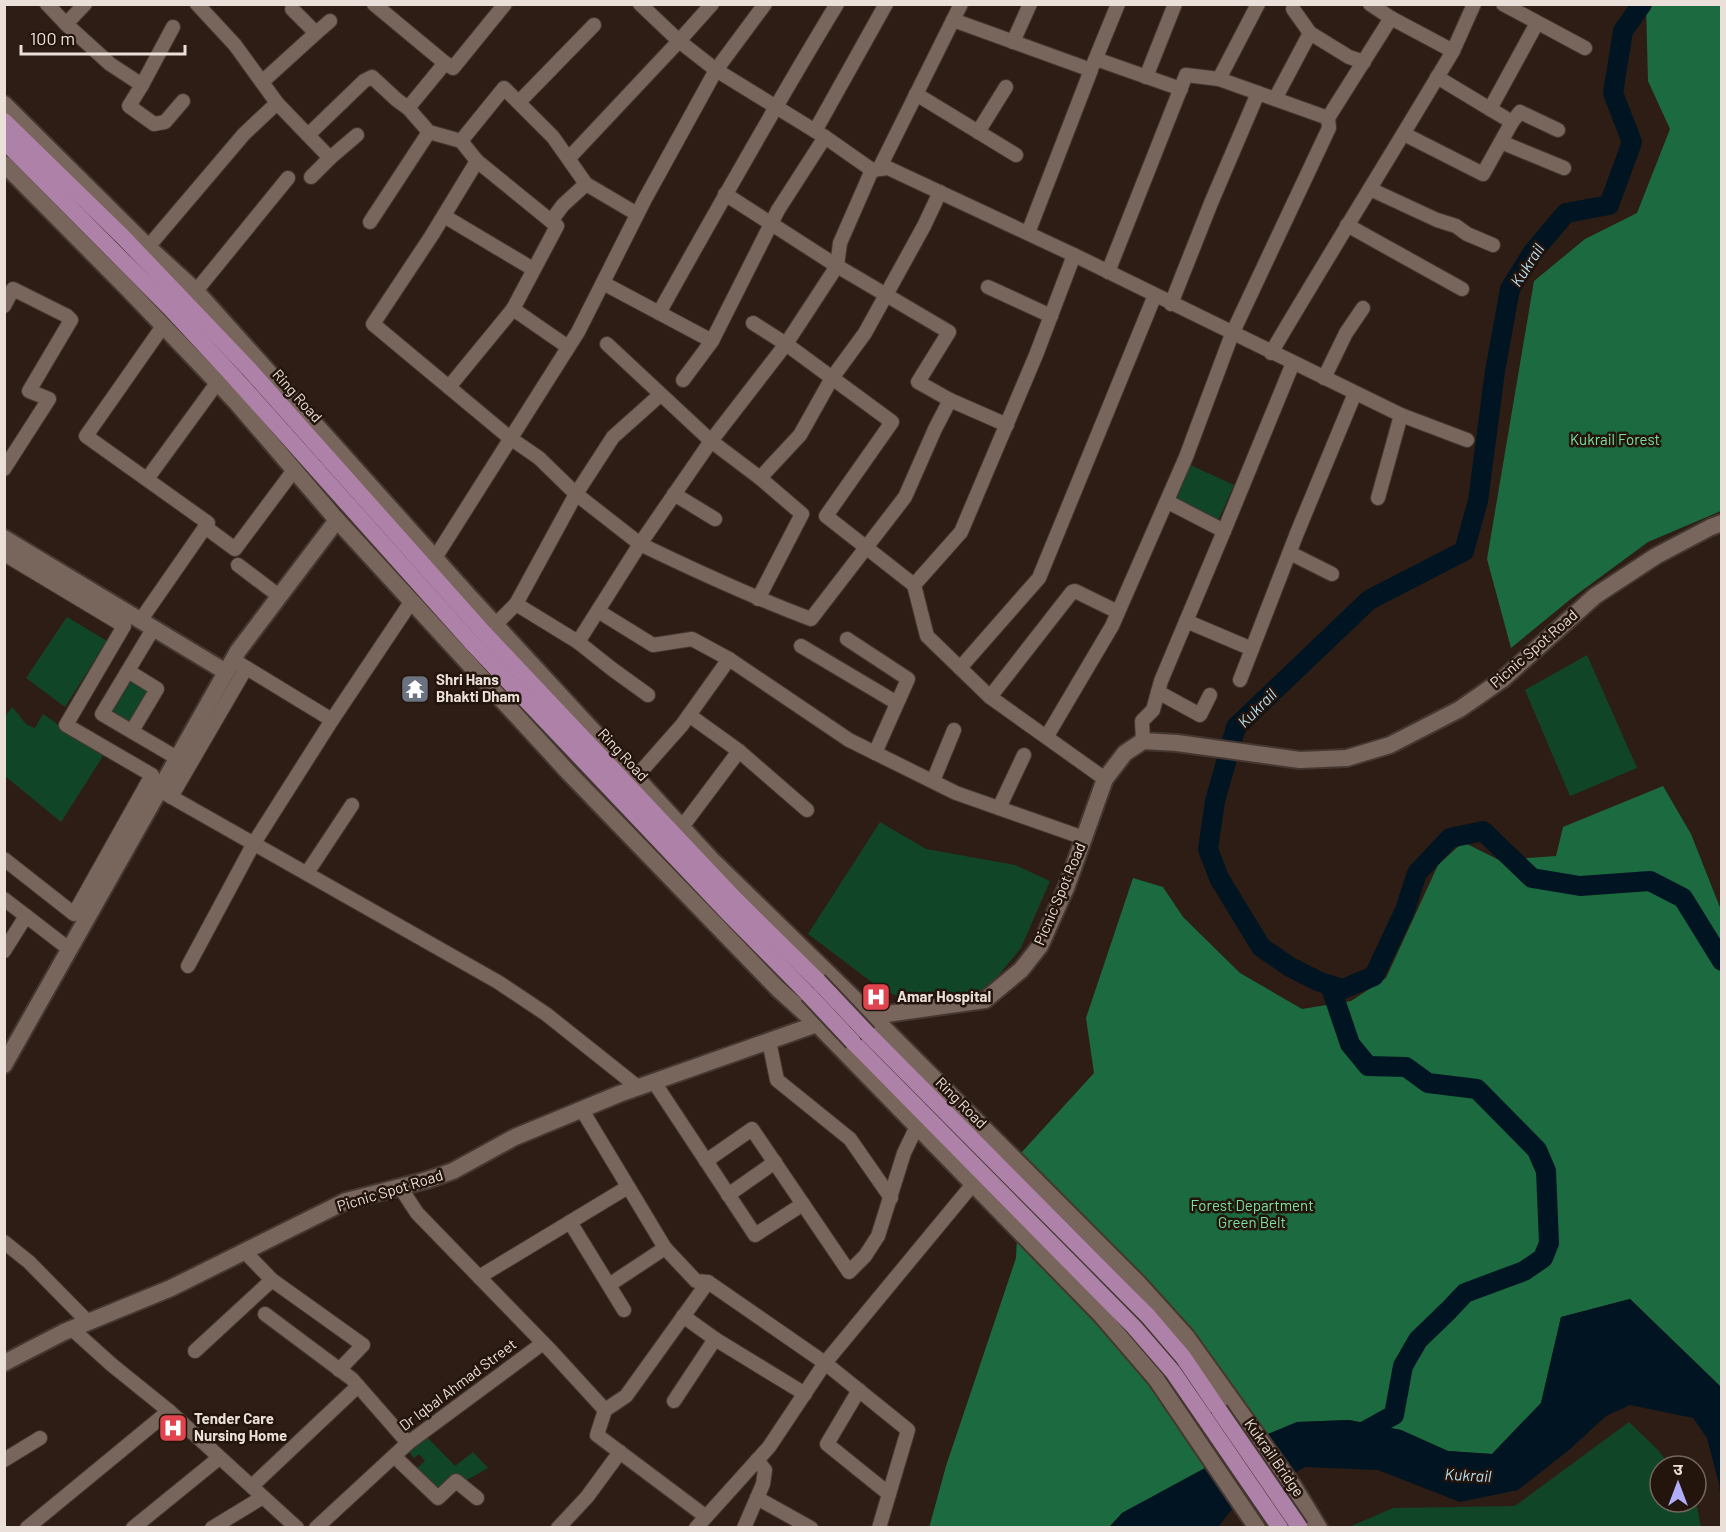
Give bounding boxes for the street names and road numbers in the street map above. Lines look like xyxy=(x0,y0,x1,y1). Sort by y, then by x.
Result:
street label: Ring Road xyxy=(269,365,326,426)
street label: Picnic Spot Road xyxy=(1486,605,1581,691)
street label: Ring Road xyxy=(595,724,653,784)
street label: Picnic Spot Road xyxy=(1029,840,1089,948)
street label: Ring Road xyxy=(932,1073,991,1132)
street label: Picnic Spot Road xyxy=(335,1165,445,1215)
street label: Dr Iqbal Ahmad Street xyxy=(395,1334,519,1434)
street label: Kukrail Bridge xyxy=(1241,1415,1308,1500)

